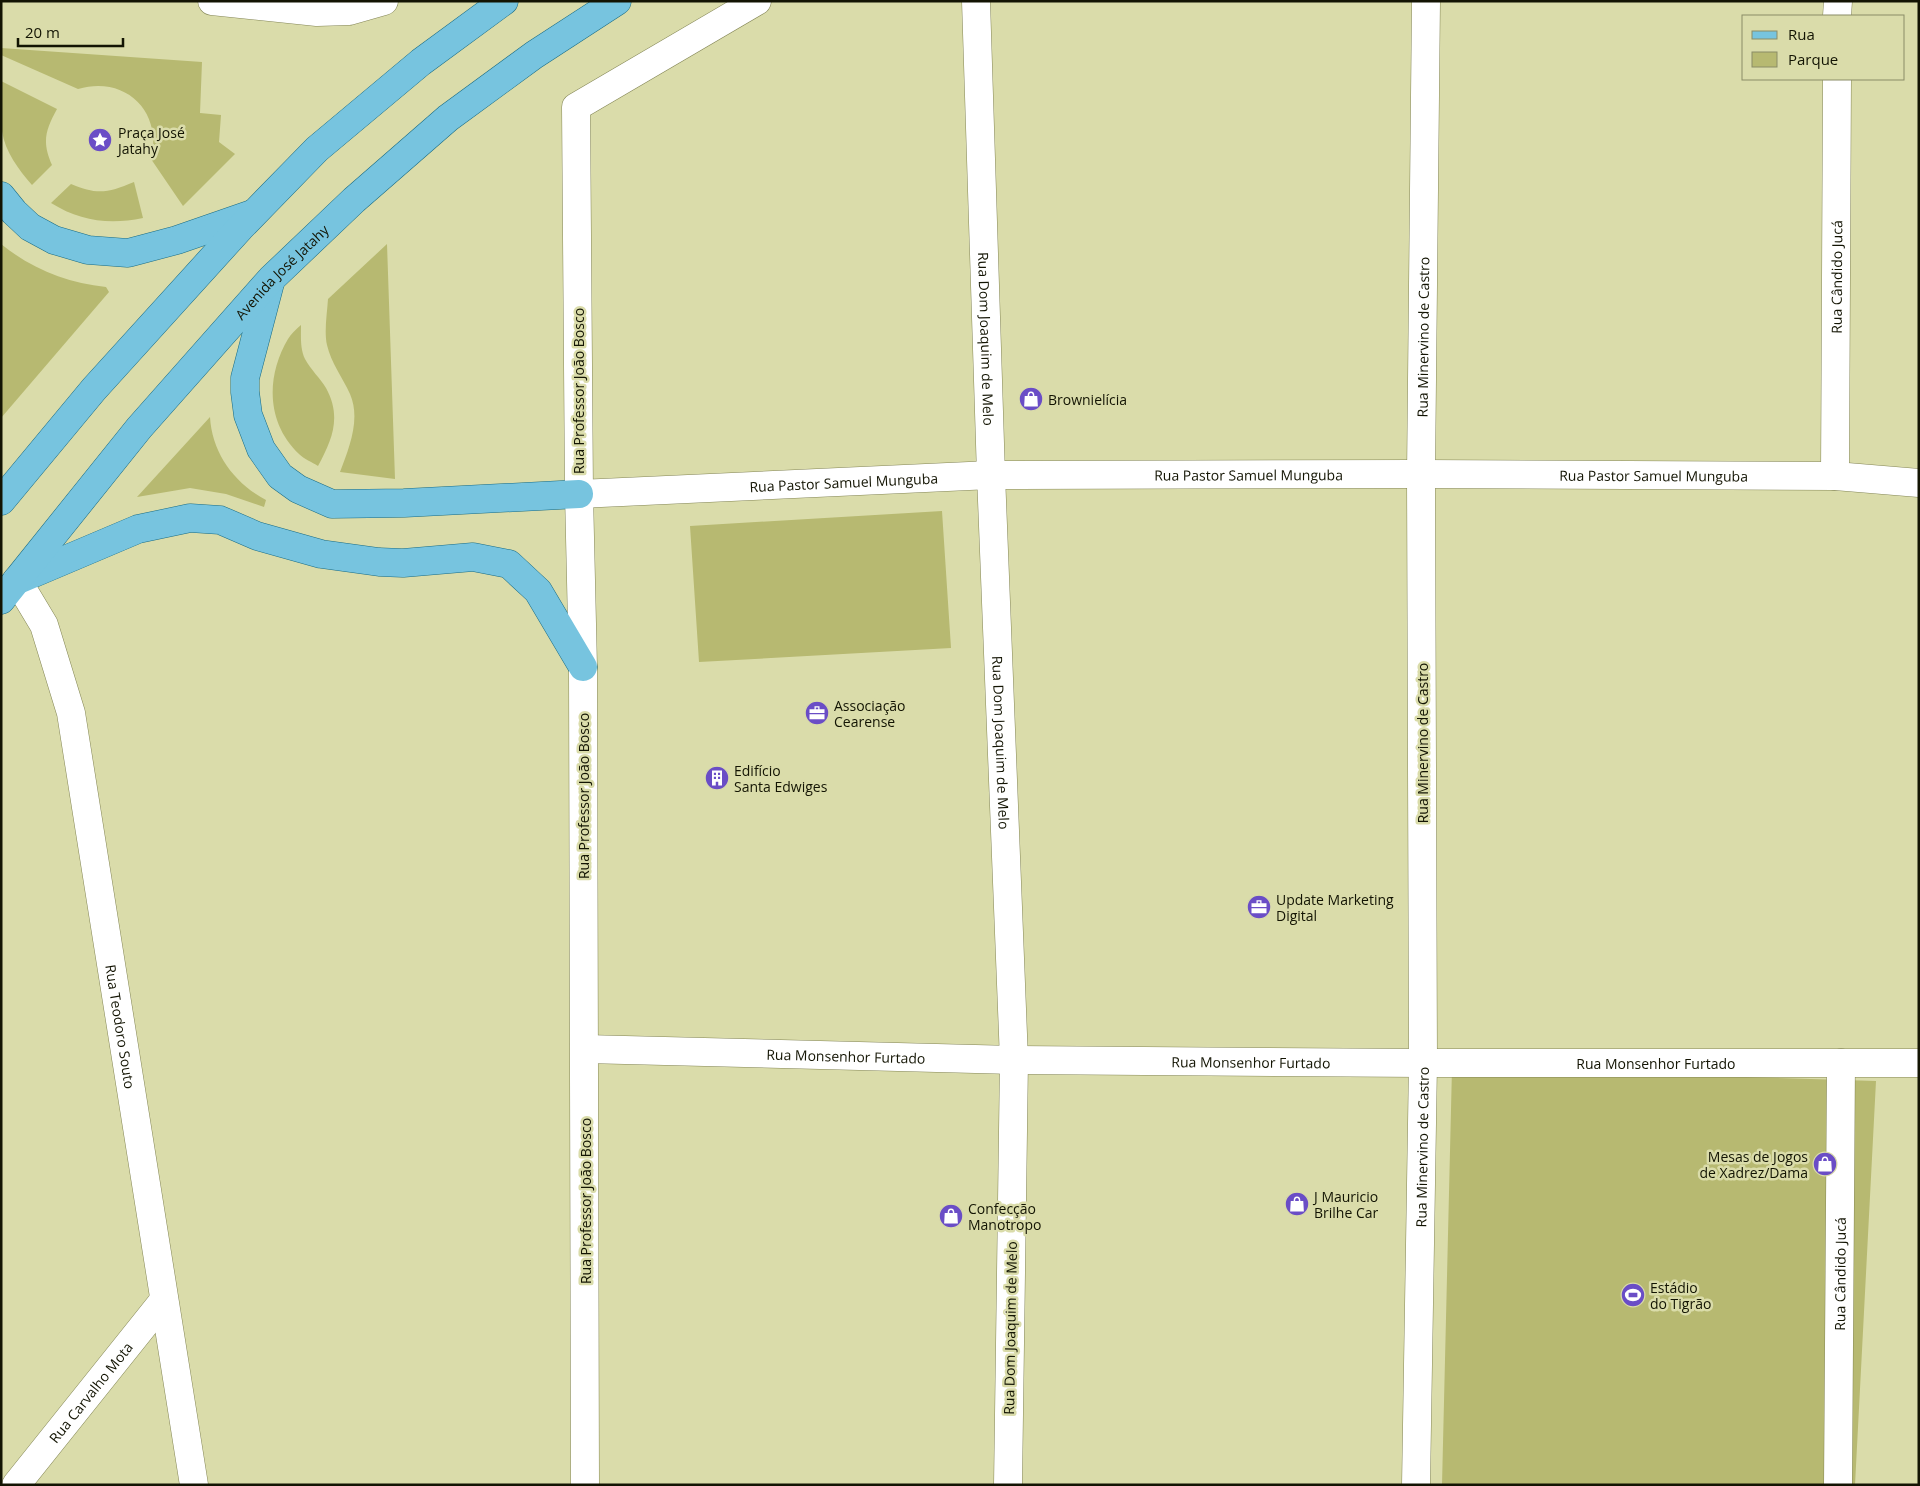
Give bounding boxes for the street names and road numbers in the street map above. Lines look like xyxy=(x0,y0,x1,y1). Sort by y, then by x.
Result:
street label: Avenida José Jatahy xyxy=(230,219,333,323)
street label: Rua Cândido Jucá xyxy=(1826,220,1846,334)
street label: Rua Dom Joaquim de Melo xyxy=(974,252,999,426)
street label: Rua Minervino de Castro xyxy=(1412,257,1433,418)
street label: Rua Professor João Bosco xyxy=(569,308,588,474)
street label: Rua Pastor Samuel Munguba xyxy=(1154,465,1343,484)
street label: Rua Pastor Samuel Munguba xyxy=(1559,465,1748,485)
street label: Rua Pastor Samuel Munguba xyxy=(749,468,938,496)
street label: Rua Dom Joaquim de Melo xyxy=(989,655,1014,830)
street label: Rua Minervino de Castro xyxy=(1413,663,1432,823)
street label: Rua Professor João Bosco xyxy=(574,713,593,879)
street label: Rua Teodoro Souto xyxy=(102,963,140,1090)
street label: Rua Monsenhor Furtado xyxy=(766,1044,926,1067)
street label: Rua Monsenhor Furtado xyxy=(1171,1052,1330,1072)
street label: Rua Monsenhor Furtado xyxy=(1576,1054,1735,1073)
street label: Rua Minervino de Castro xyxy=(1411,1067,1432,1228)
street label: Rua Professor João Bosco xyxy=(576,1118,595,1284)
street label: Rua Cândido Jucá xyxy=(1830,1217,1849,1331)
street label: Rua Dom Joaquim de Melo xyxy=(999,1241,1021,1415)
street label: Rua Carvalho Mota xyxy=(44,1338,136,1446)

